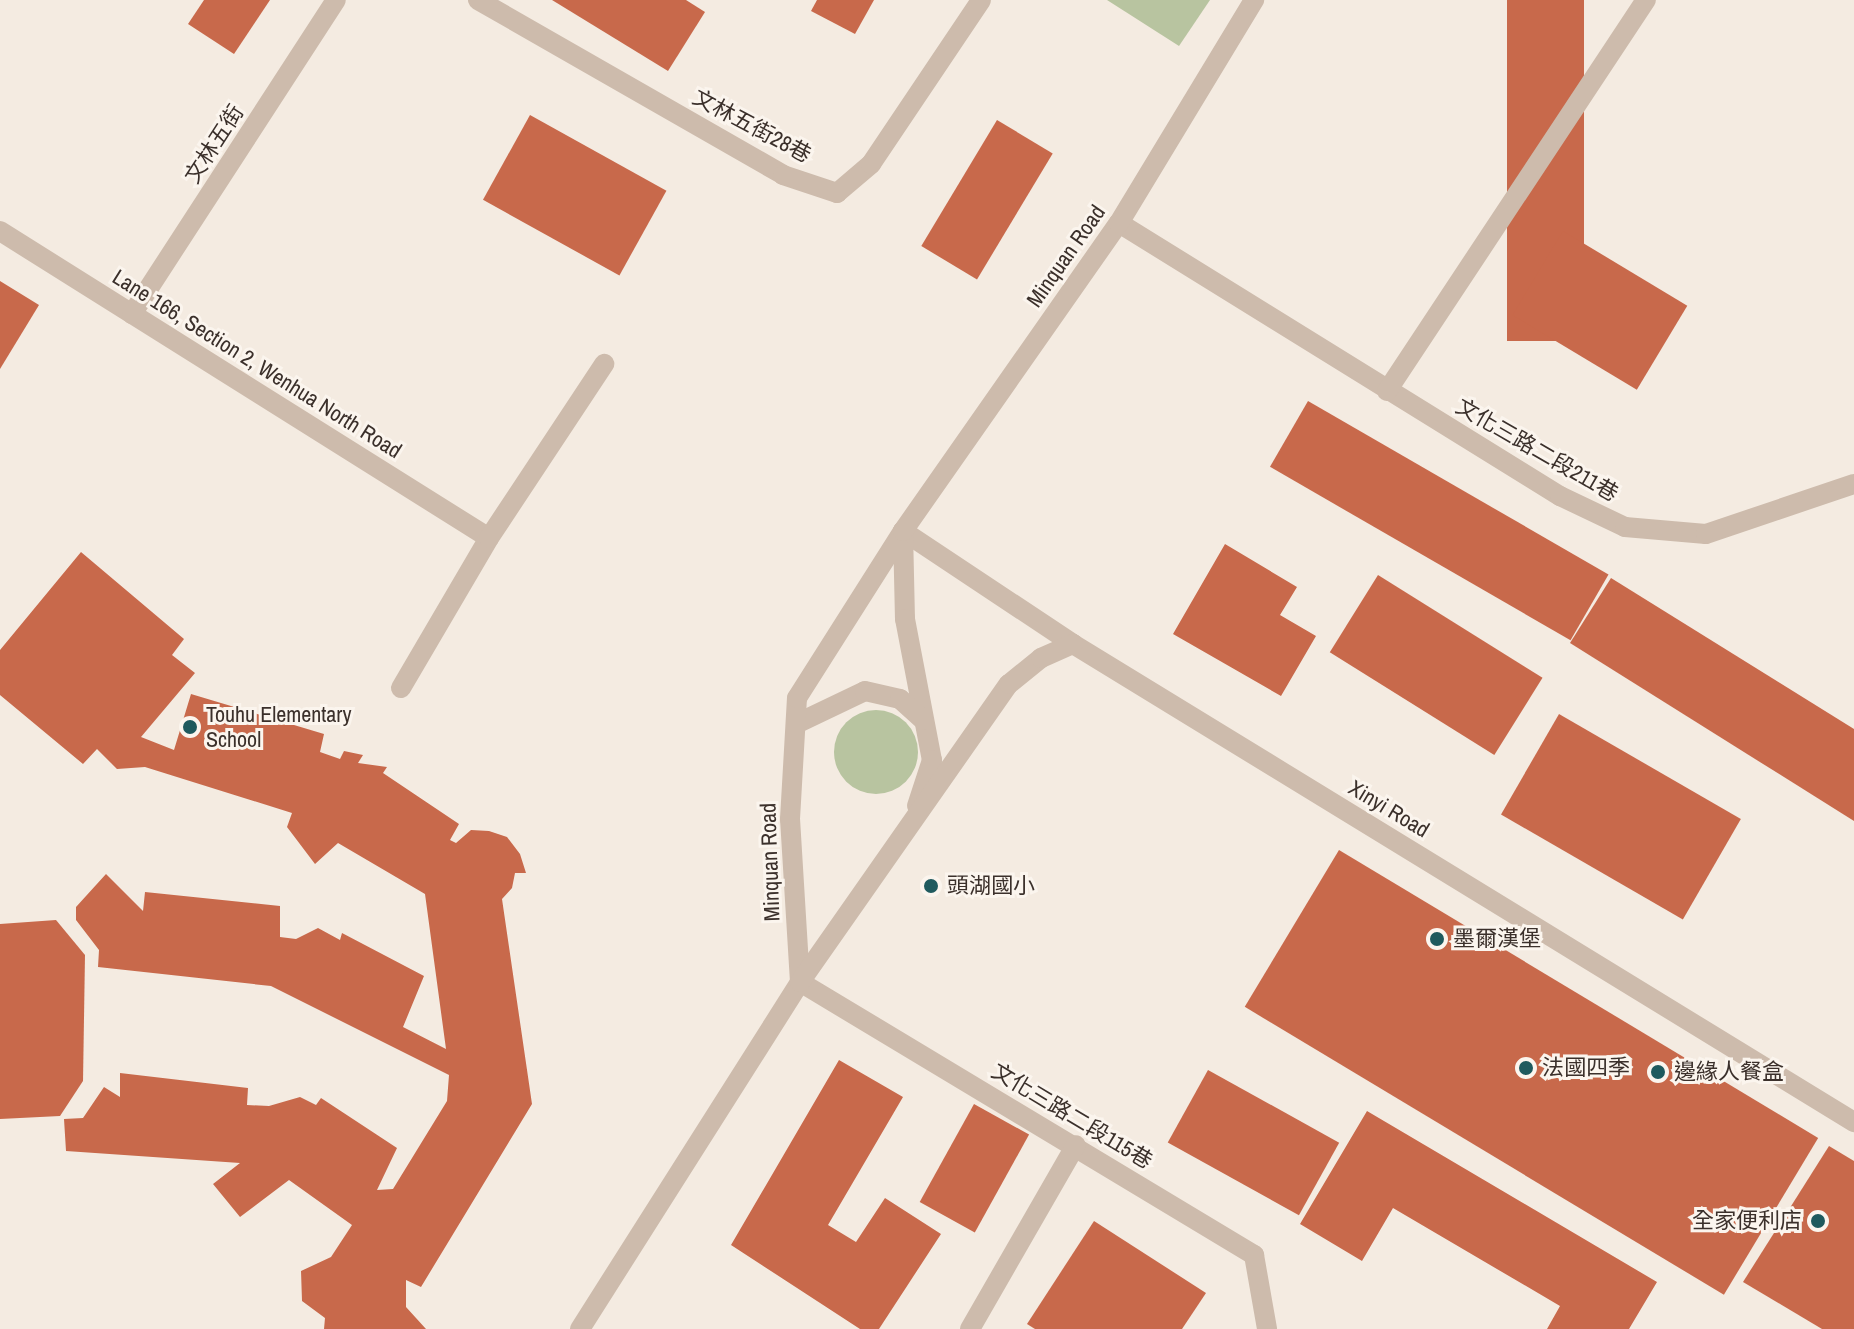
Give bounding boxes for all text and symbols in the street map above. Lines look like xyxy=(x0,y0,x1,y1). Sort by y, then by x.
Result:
street label: 文林五街28巷 xyxy=(688,84,816,168)
street label: 文林五街 xyxy=(179,100,249,188)
street label: Minquan Road xyxy=(1021,200,1111,312)
street label: Lane 166, Section 2, Wenhua North Road xyxy=(108,264,406,464)
street label: 文化三路二段211巷 xyxy=(1451,393,1623,507)
place label: Touhu Elementary School xyxy=(206,701,351,752)
marker: Touhu Elementary School xyxy=(181,718,199,736)
street label: Xinyi Road xyxy=(1344,775,1434,843)
street label: Minquan Road xyxy=(755,802,785,922)
place label: 頭湖國小 xyxy=(947,873,1035,899)
marker: 頭湖國小 xyxy=(922,877,940,895)
place label: 墨爾漢堡 xyxy=(1453,926,1541,952)
marker: 墨爾漢堡 xyxy=(1428,930,1446,948)
place label: 法國四季 xyxy=(1542,1055,1630,1081)
street label: 文化三路二段115巷 xyxy=(987,1058,1157,1174)
marker: 法國四季 xyxy=(1517,1059,1535,1077)
place label: 邊緣人餐盒 xyxy=(1674,1059,1784,1085)
marker: 邊緣人餐盒 xyxy=(1649,1063,1667,1081)
place label: 全家便利店 xyxy=(1692,1208,1802,1234)
marker: 全家便利店 xyxy=(1809,1212,1827,1230)

